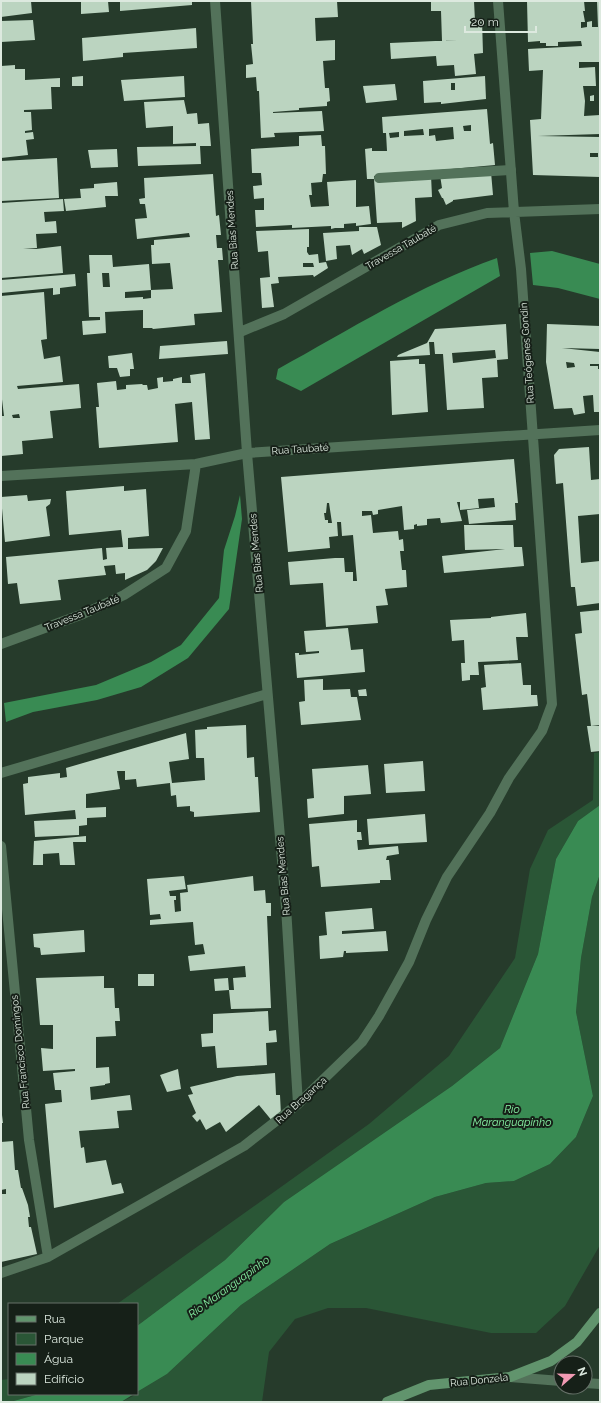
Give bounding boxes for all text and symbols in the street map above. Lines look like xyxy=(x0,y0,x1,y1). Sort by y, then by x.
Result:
scale bar xyxy=(465,8,536,34)
text: 20 m xyxy=(471,15,499,29)
street label: Rua Bias Mendes xyxy=(224,190,240,270)
street label: Travessa Taubaté xyxy=(364,222,438,272)
street label: Rua Teógenes Gondin xyxy=(518,302,536,404)
street label: Rua Taubaté xyxy=(271,442,329,456)
street label: Rua Bias Mendes xyxy=(247,513,265,593)
street label: Travessa Taubaté xyxy=(43,593,121,633)
street label: Rua Bias Mendes xyxy=(274,836,292,916)
street label: Rua Francisco Domingos xyxy=(9,994,31,1109)
street label: Rua Bragança xyxy=(273,1074,329,1126)
water label: Rio Maranguapinho xyxy=(473,1103,551,1129)
water label: Rio Maranguapinho xyxy=(186,1253,272,1321)
legend xyxy=(8,1303,138,1395)
text: Rua xyxy=(44,1312,65,1326)
text: Parque xyxy=(44,1332,84,1346)
text: Água xyxy=(44,1352,73,1366)
north arrow xyxy=(553,1355,593,1395)
text: N xyxy=(574,1366,589,1378)
street label: Rua Donzela xyxy=(449,1371,509,1389)
text: Edifício xyxy=(44,1372,84,1386)

